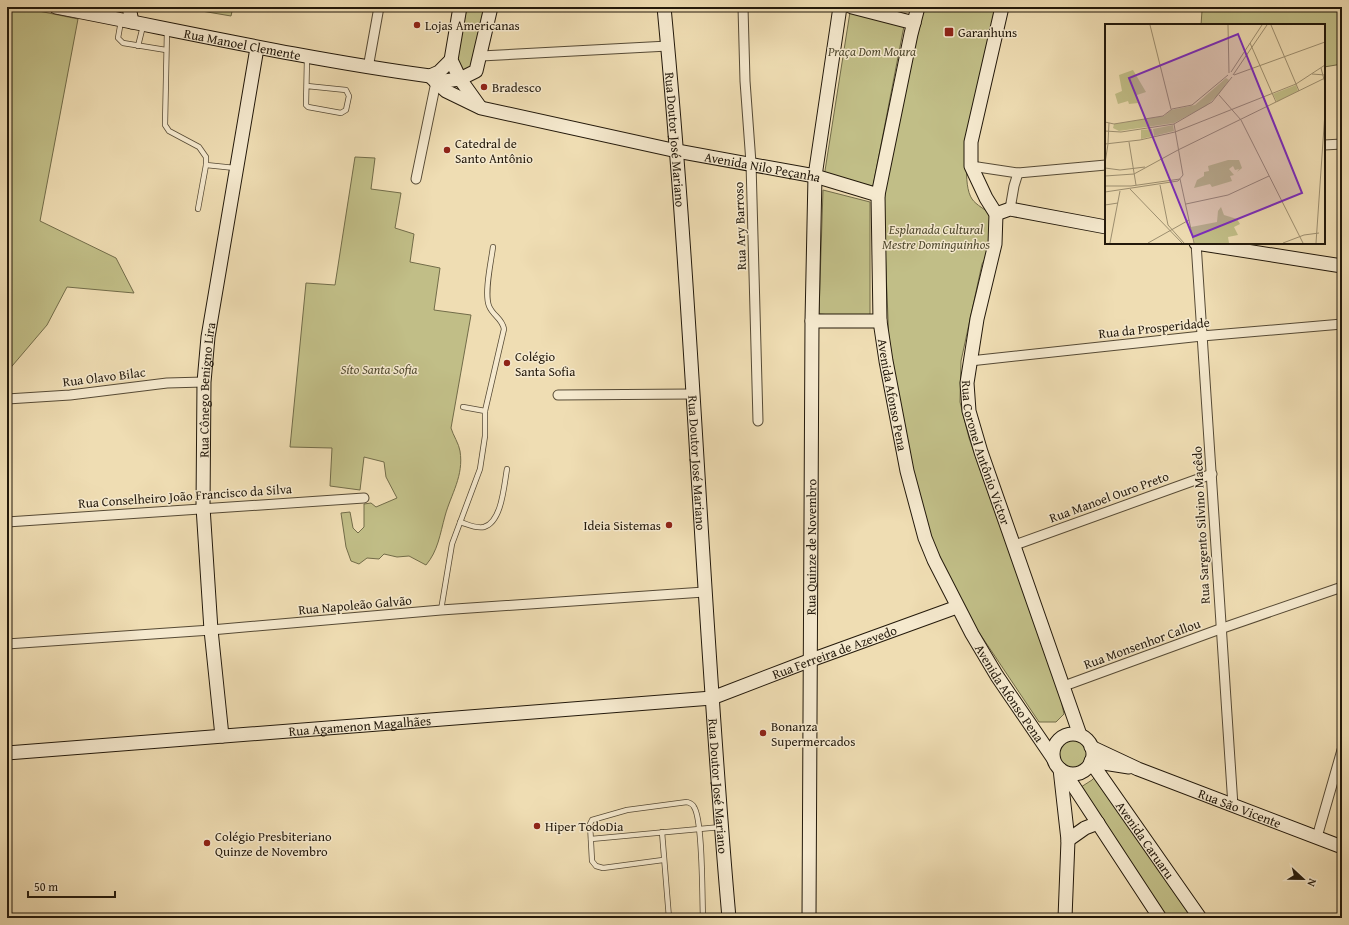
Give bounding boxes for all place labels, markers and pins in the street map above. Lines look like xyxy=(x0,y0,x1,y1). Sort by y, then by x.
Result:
place label: Lojas Americanas xyxy=(425,16,520,35)
marker: Lojas Americanas xyxy=(412,20,422,30)
place label: Garanhuns xyxy=(958,23,1017,42)
marker: Garanhuns xyxy=(943,26,955,38)
place label: Bradesco xyxy=(492,78,542,97)
marker: Bradesco xyxy=(479,82,489,92)
place label: Catedral de Santo Antônio xyxy=(455,134,533,168)
marker: Catedral de Santo Antônio xyxy=(442,145,452,155)
place label: Colégio Santa Sofia xyxy=(515,347,576,381)
marker: Colégio Santa Sofia xyxy=(502,358,512,368)
place label: Ideia Sistemas xyxy=(584,516,661,535)
marker: Ideia Sistemas xyxy=(664,520,674,530)
place label: Bonanza Supermercados xyxy=(771,717,855,751)
marker: Bonanza Supermercados xyxy=(758,728,768,738)
place label: Hiper TodoDia xyxy=(545,817,624,836)
marker: Hiper TodoDia xyxy=(532,821,542,831)
place label: Colégio Presbiteriano Quinze de Novembro xyxy=(215,827,332,861)
marker: Colégio Presbiteriano Quinze de Novembro xyxy=(202,838,212,848)

